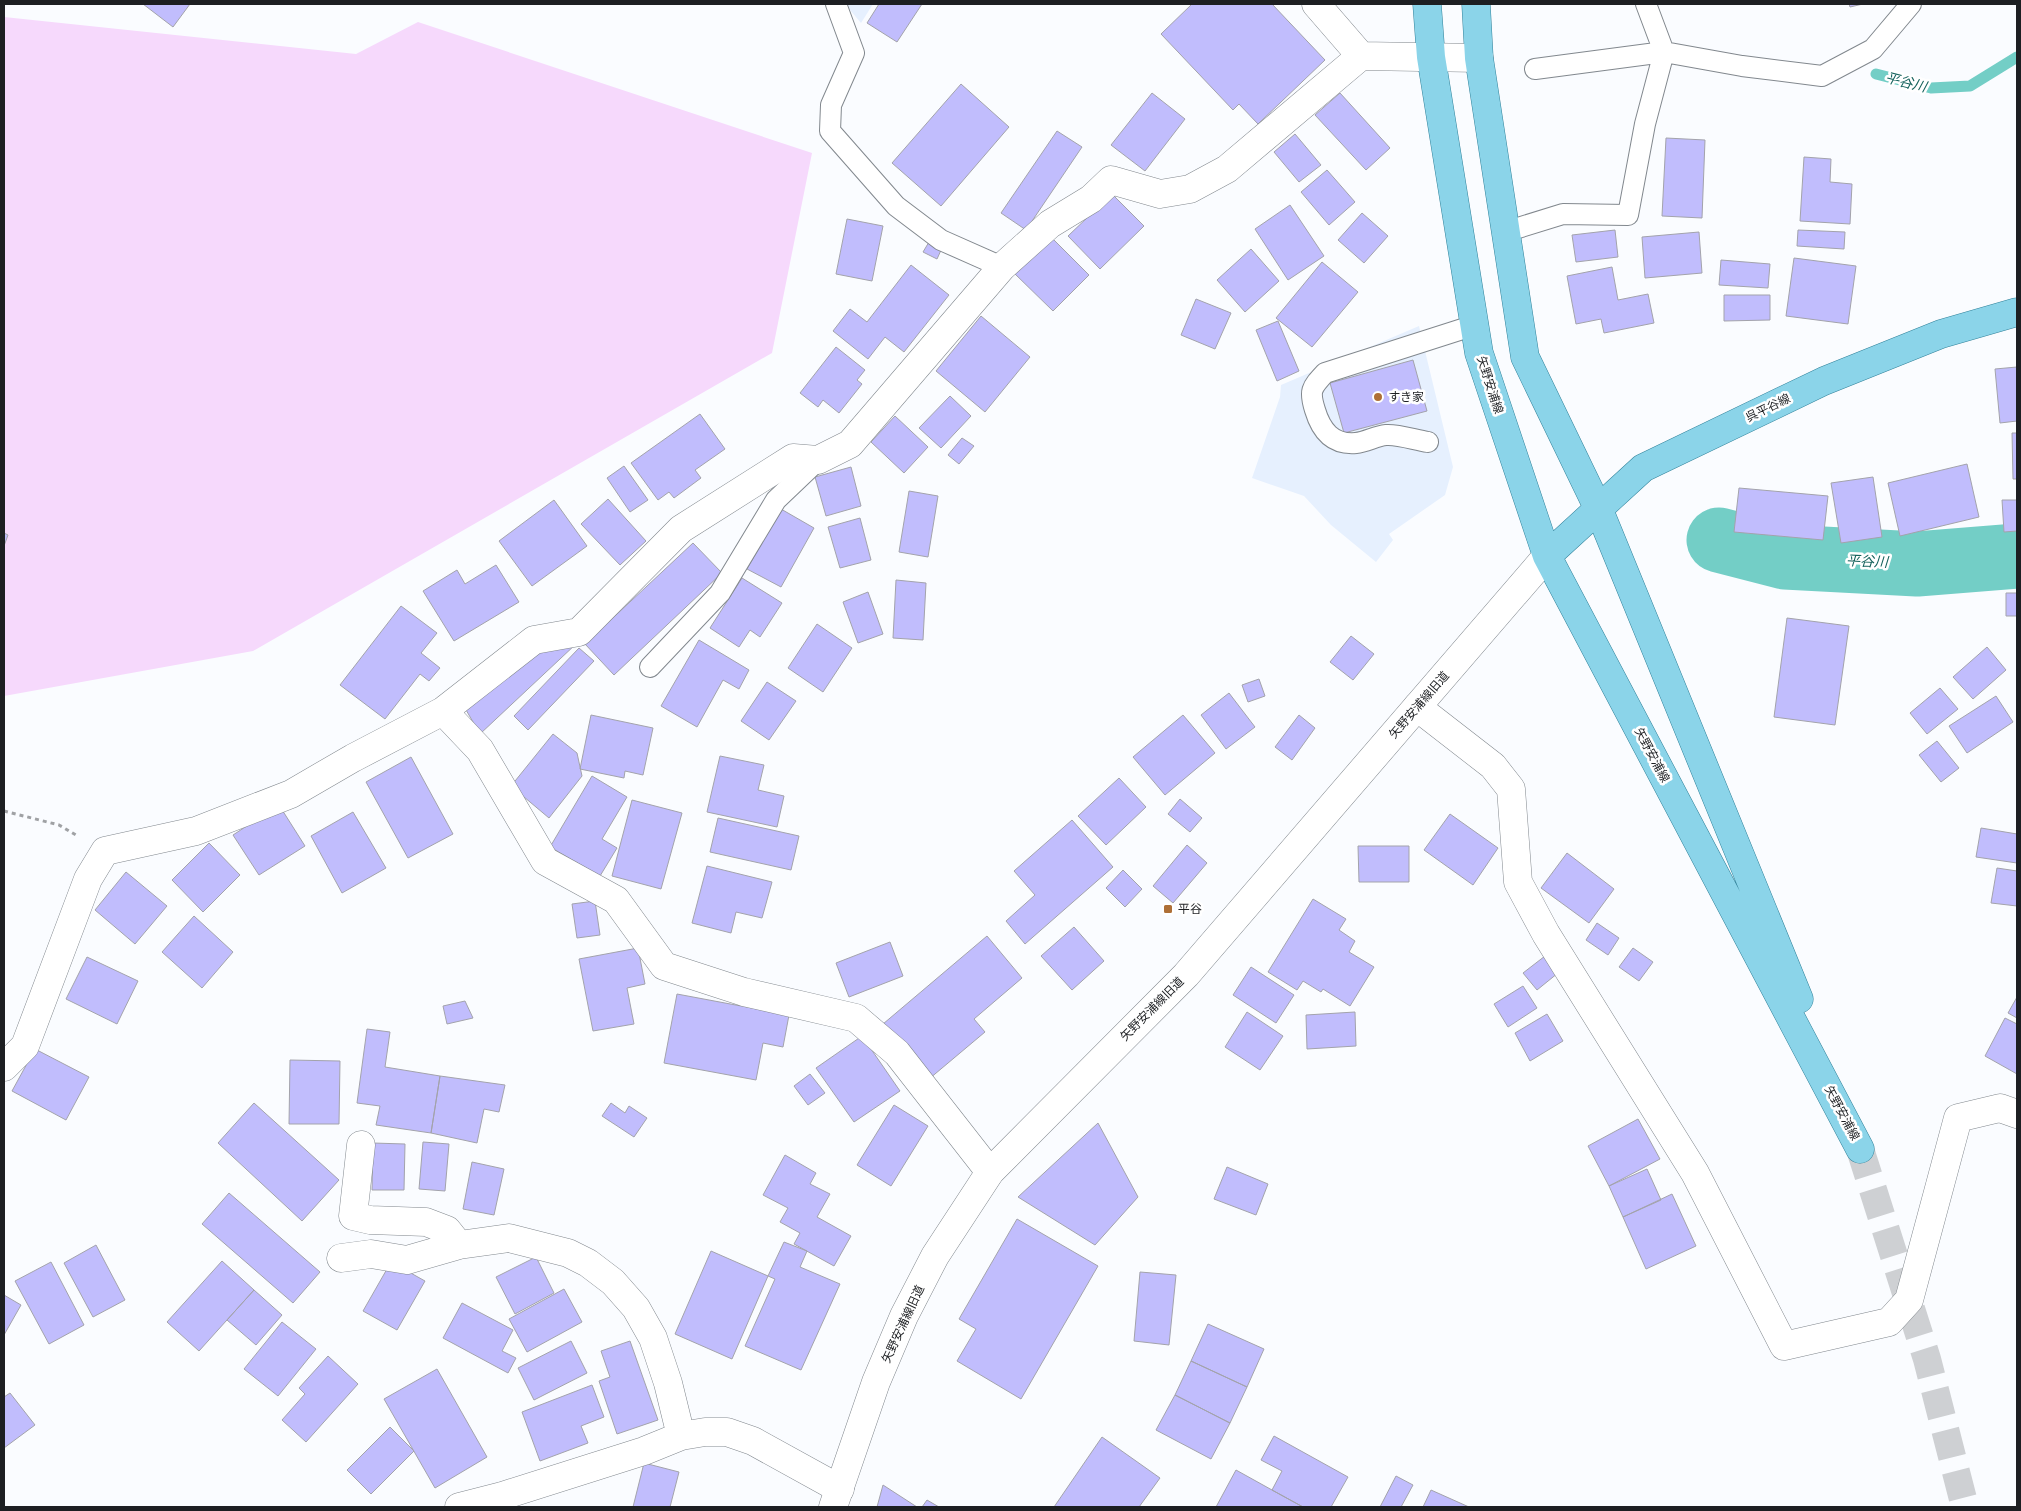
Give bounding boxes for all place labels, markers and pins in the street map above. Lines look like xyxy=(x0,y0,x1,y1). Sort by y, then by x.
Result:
place label: すき家 xyxy=(1388,390,1424,404)
marker: すき家 xyxy=(1372,391,1384,403)
place label: 平谷 xyxy=(1178,902,1202,916)
marker: 平谷 xyxy=(1162,903,1174,915)

